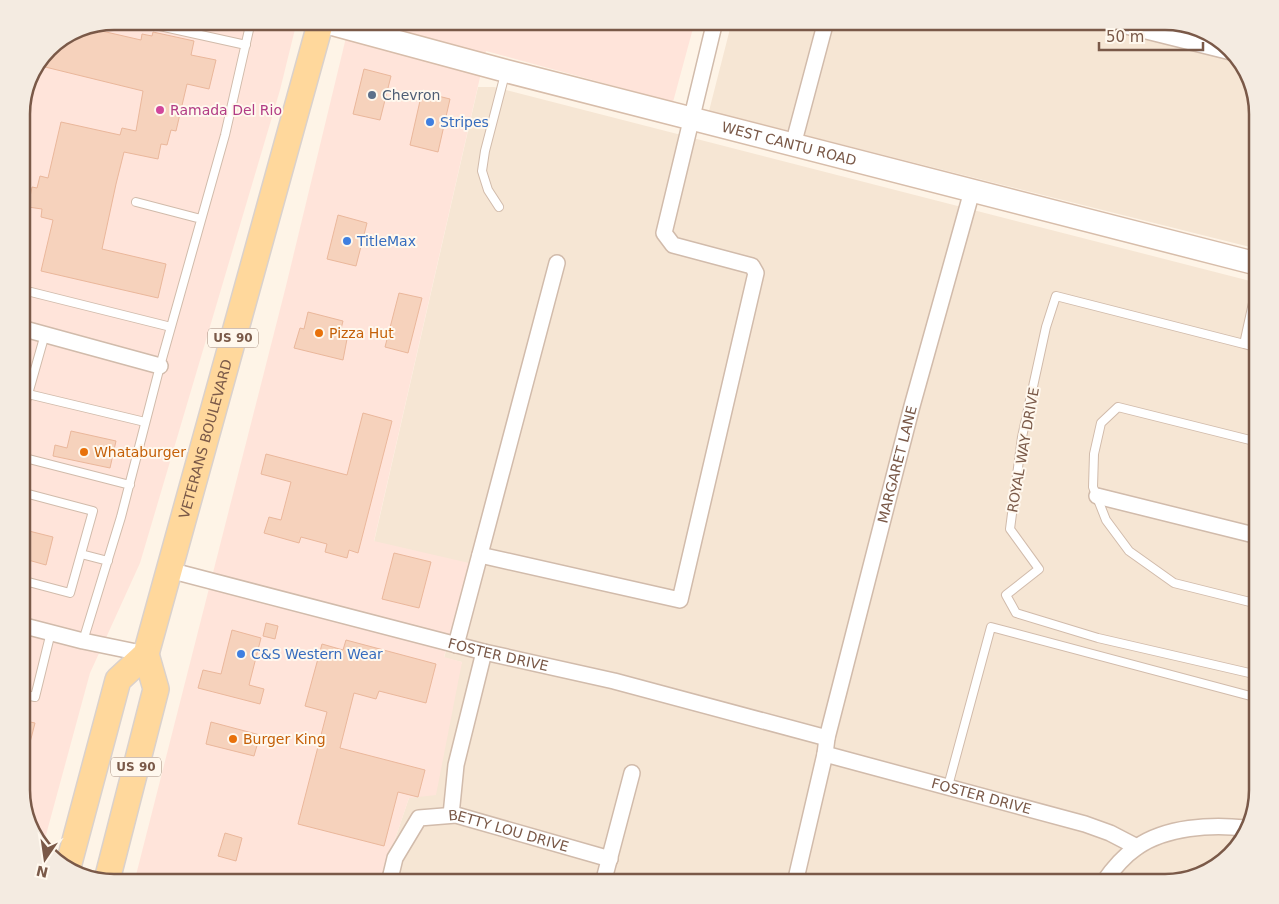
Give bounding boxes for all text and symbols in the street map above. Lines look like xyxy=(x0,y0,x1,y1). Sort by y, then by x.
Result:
scale bar xyxy=(1099,20,1203,52)
text: 50 m xyxy=(1106,28,1144,46)
place label: Chevron xyxy=(382,87,440,103)
marker: Chevron xyxy=(366,89,378,101)
place label: Ramada Del Rio xyxy=(170,102,282,118)
marker: Ramada Del Rio xyxy=(154,104,166,116)
place label: Stripes xyxy=(440,114,489,130)
marker: Stripes xyxy=(424,116,436,128)
street label: WEST CANTU ROAD xyxy=(720,119,858,169)
place label: TitleMax xyxy=(356,233,416,249)
marker: TitleMax xyxy=(341,235,353,247)
place label: Pizza Hut xyxy=(329,325,394,341)
marker: Pizza Hut xyxy=(313,327,325,339)
road number: US 90 xyxy=(208,328,258,348)
street label: VETERANS BOULEVARD xyxy=(176,357,235,520)
street label: ROYAL WAY DRIVE xyxy=(1004,386,1042,514)
street label: MARGARET LANE xyxy=(874,404,920,525)
place label: Whataburger xyxy=(94,444,186,460)
marker: Whataburger xyxy=(78,446,90,458)
street label: FOSTER DRIVE xyxy=(446,635,550,674)
place label: C&S Western Wear xyxy=(251,646,383,662)
marker: C&S Western Wear xyxy=(235,648,247,660)
place label: Burger King xyxy=(243,731,326,747)
marker: Burger King xyxy=(227,733,239,745)
road number: US 90 xyxy=(111,758,161,776)
street label: FOSTER DRIVE xyxy=(930,775,1033,817)
street label: BETTY LOU DRIVE xyxy=(448,807,570,855)
north arrow xyxy=(20,834,70,884)
text: N xyxy=(35,863,50,881)

